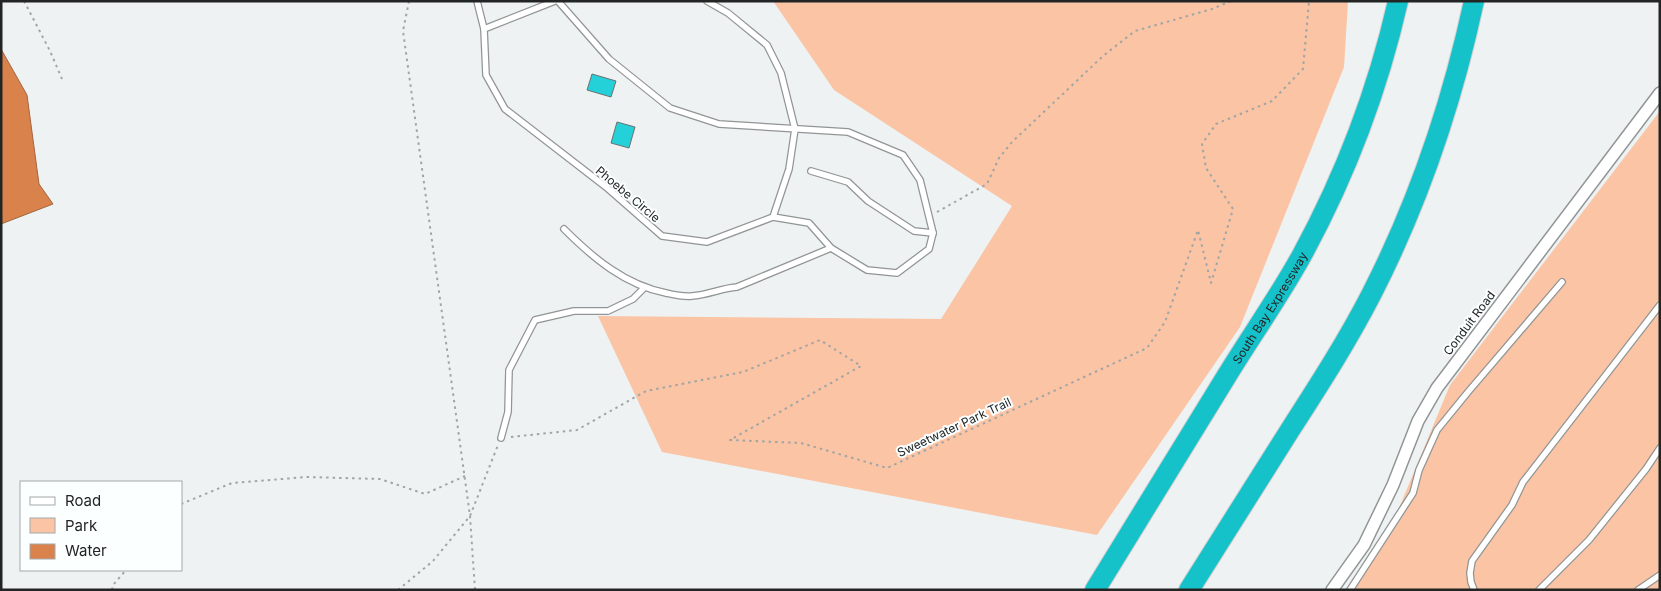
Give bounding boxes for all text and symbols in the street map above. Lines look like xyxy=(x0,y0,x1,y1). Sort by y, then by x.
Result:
street label: Phoebe Circle xyxy=(593,163,663,225)
street label: South Bay Expressway xyxy=(1229,249,1310,366)
street label: Conduit Road xyxy=(1440,288,1498,358)
street label: Sweetwater Park Trail xyxy=(895,394,1013,460)
legend xyxy=(20,481,182,571)
text: Road xyxy=(65,491,101,510)
text: Park xyxy=(65,516,98,535)
text: Water xyxy=(65,541,107,560)

